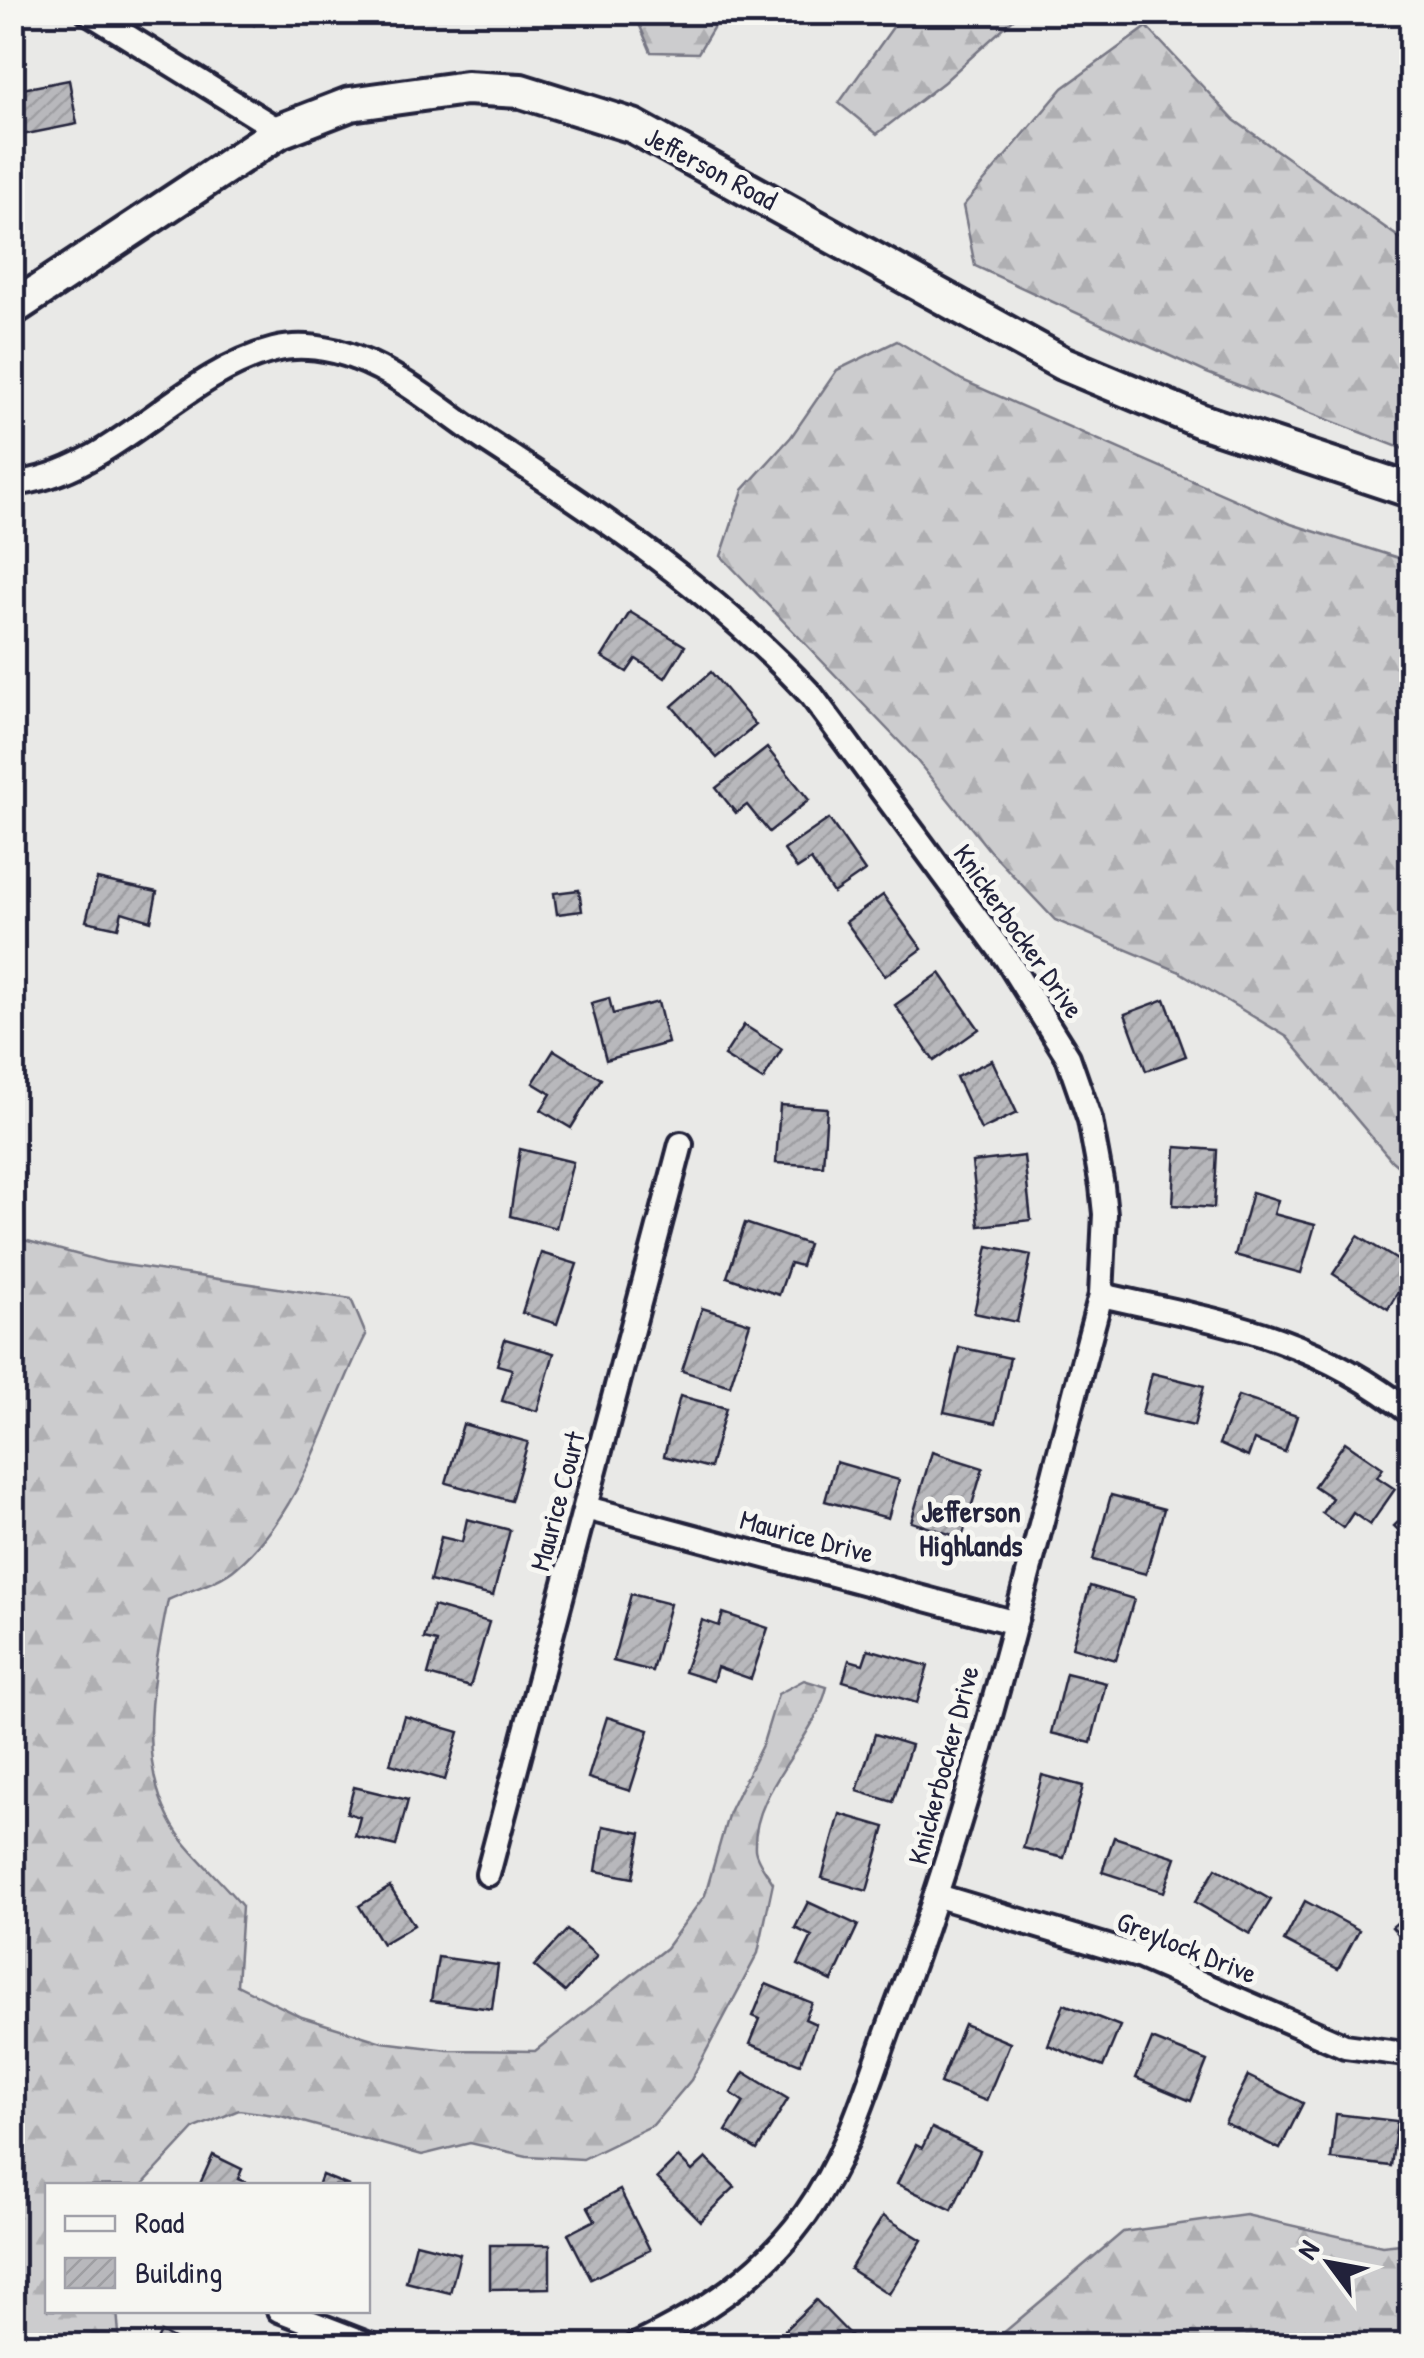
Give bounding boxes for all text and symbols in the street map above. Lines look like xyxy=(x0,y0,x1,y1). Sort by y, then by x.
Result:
street label: Jefferson Road xyxy=(638,117,784,219)
street label: Knickerbocker Drive xyxy=(945,836,1093,1026)
street label: Maurice Court xyxy=(520,1427,594,1575)
district label: Jefferson Highlands xyxy=(919,1491,1023,1566)
street label: Maurice Drive xyxy=(736,1500,878,1572)
street label: Knickerbocker Drive xyxy=(898,1661,988,1869)
street label: Greylock Drive xyxy=(1111,1902,1263,1992)
legend xyxy=(45,2183,370,2313)
text: Road xyxy=(135,2202,184,2242)
north arrow xyxy=(1279,2213,1379,2313)
text: N xyxy=(1288,2233,1328,2266)
text: Building xyxy=(135,2252,222,2292)

